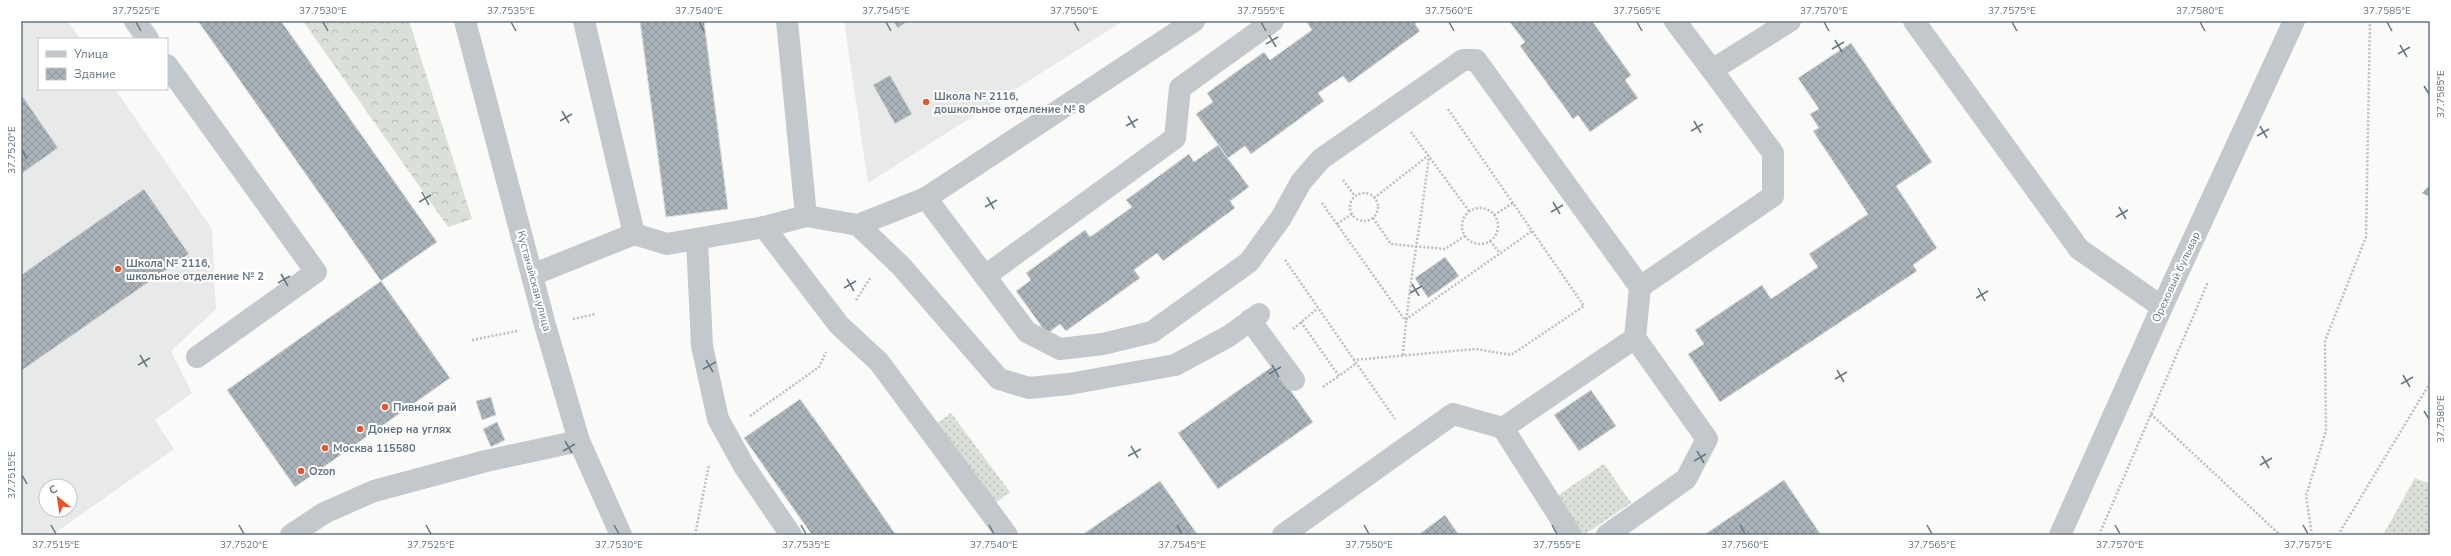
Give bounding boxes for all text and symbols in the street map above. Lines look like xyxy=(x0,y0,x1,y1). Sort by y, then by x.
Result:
text: 37.7525°E xyxy=(112,4,160,18)
text: 37.7530°E xyxy=(299,4,347,18)
text: 37.7535°E xyxy=(487,4,535,18)
text: 37.7540°E xyxy=(675,4,723,18)
text: 37.7545°E xyxy=(862,4,910,18)
text: 37.7550°E xyxy=(1050,4,1098,18)
text: 37.7555°E xyxy=(1237,4,1285,18)
text: 37.7560°E xyxy=(1425,4,1473,18)
text: 37.7565°E xyxy=(1613,4,1661,18)
text: 37.7570°E xyxy=(1800,4,1848,18)
text: 37.7575°E xyxy=(1988,4,2036,18)
text: 37.7580°E xyxy=(2176,4,2224,18)
text: 37.7585°E xyxy=(2363,4,2411,18)
legend xyxy=(38,38,168,90)
text: Улица xyxy=(73,46,108,62)
text: Здание xyxy=(74,66,116,82)
text: 37.7585°E xyxy=(2434,70,2448,118)
place label: Школа № 2116, дошкольное отделение № 8 xyxy=(934,89,1086,117)
marker: Школа № 2116, дошкольное отделение № 8 xyxy=(921,97,931,107)
text: 37.7520°E xyxy=(5,126,19,174)
street label: Кустанайская улица xyxy=(513,229,555,333)
street label: Ореховый бульвар xyxy=(2148,229,2204,325)
place label: Школа № 2116, школьное отделение № 2 xyxy=(126,256,264,284)
marker: Школа № 2116, школьное отделение № 2 xyxy=(113,264,123,274)
text: 37.7580°E xyxy=(2434,395,2448,443)
place label: Пивной рай xyxy=(393,400,457,415)
marker: Пивной рай xyxy=(380,402,390,412)
place label: Донер на углях xyxy=(368,422,452,437)
marker: Донер на углях xyxy=(355,424,365,434)
place label: Москва 115580 xyxy=(333,441,416,456)
marker: Москва 115580 xyxy=(320,443,330,453)
text: 37.7515°E xyxy=(5,451,19,499)
place label: Ozon xyxy=(309,464,336,479)
marker: Ozon xyxy=(296,466,306,476)
north arrow xyxy=(38,478,78,518)
text: С xyxy=(46,481,61,498)
text: 37.7515°E xyxy=(32,538,80,552)
text: 37.7520°E xyxy=(220,538,268,552)
text: 37.7525°E xyxy=(407,538,455,552)
text: 37.7530°E xyxy=(595,538,643,552)
text: 37.7535°E xyxy=(782,538,830,552)
text: 37.7540°E xyxy=(970,538,1018,552)
text: 37.7545°E xyxy=(1158,538,1206,552)
text: 37.7550°E xyxy=(1345,538,1393,552)
text: 37.7555°E xyxy=(1533,538,1581,552)
text: 37.7560°E xyxy=(1721,538,1769,552)
text: 37.7565°E xyxy=(1908,538,1956,552)
text: 37.7570°E xyxy=(2096,538,2144,552)
text: 37.7575°E xyxy=(2284,538,2332,552)

